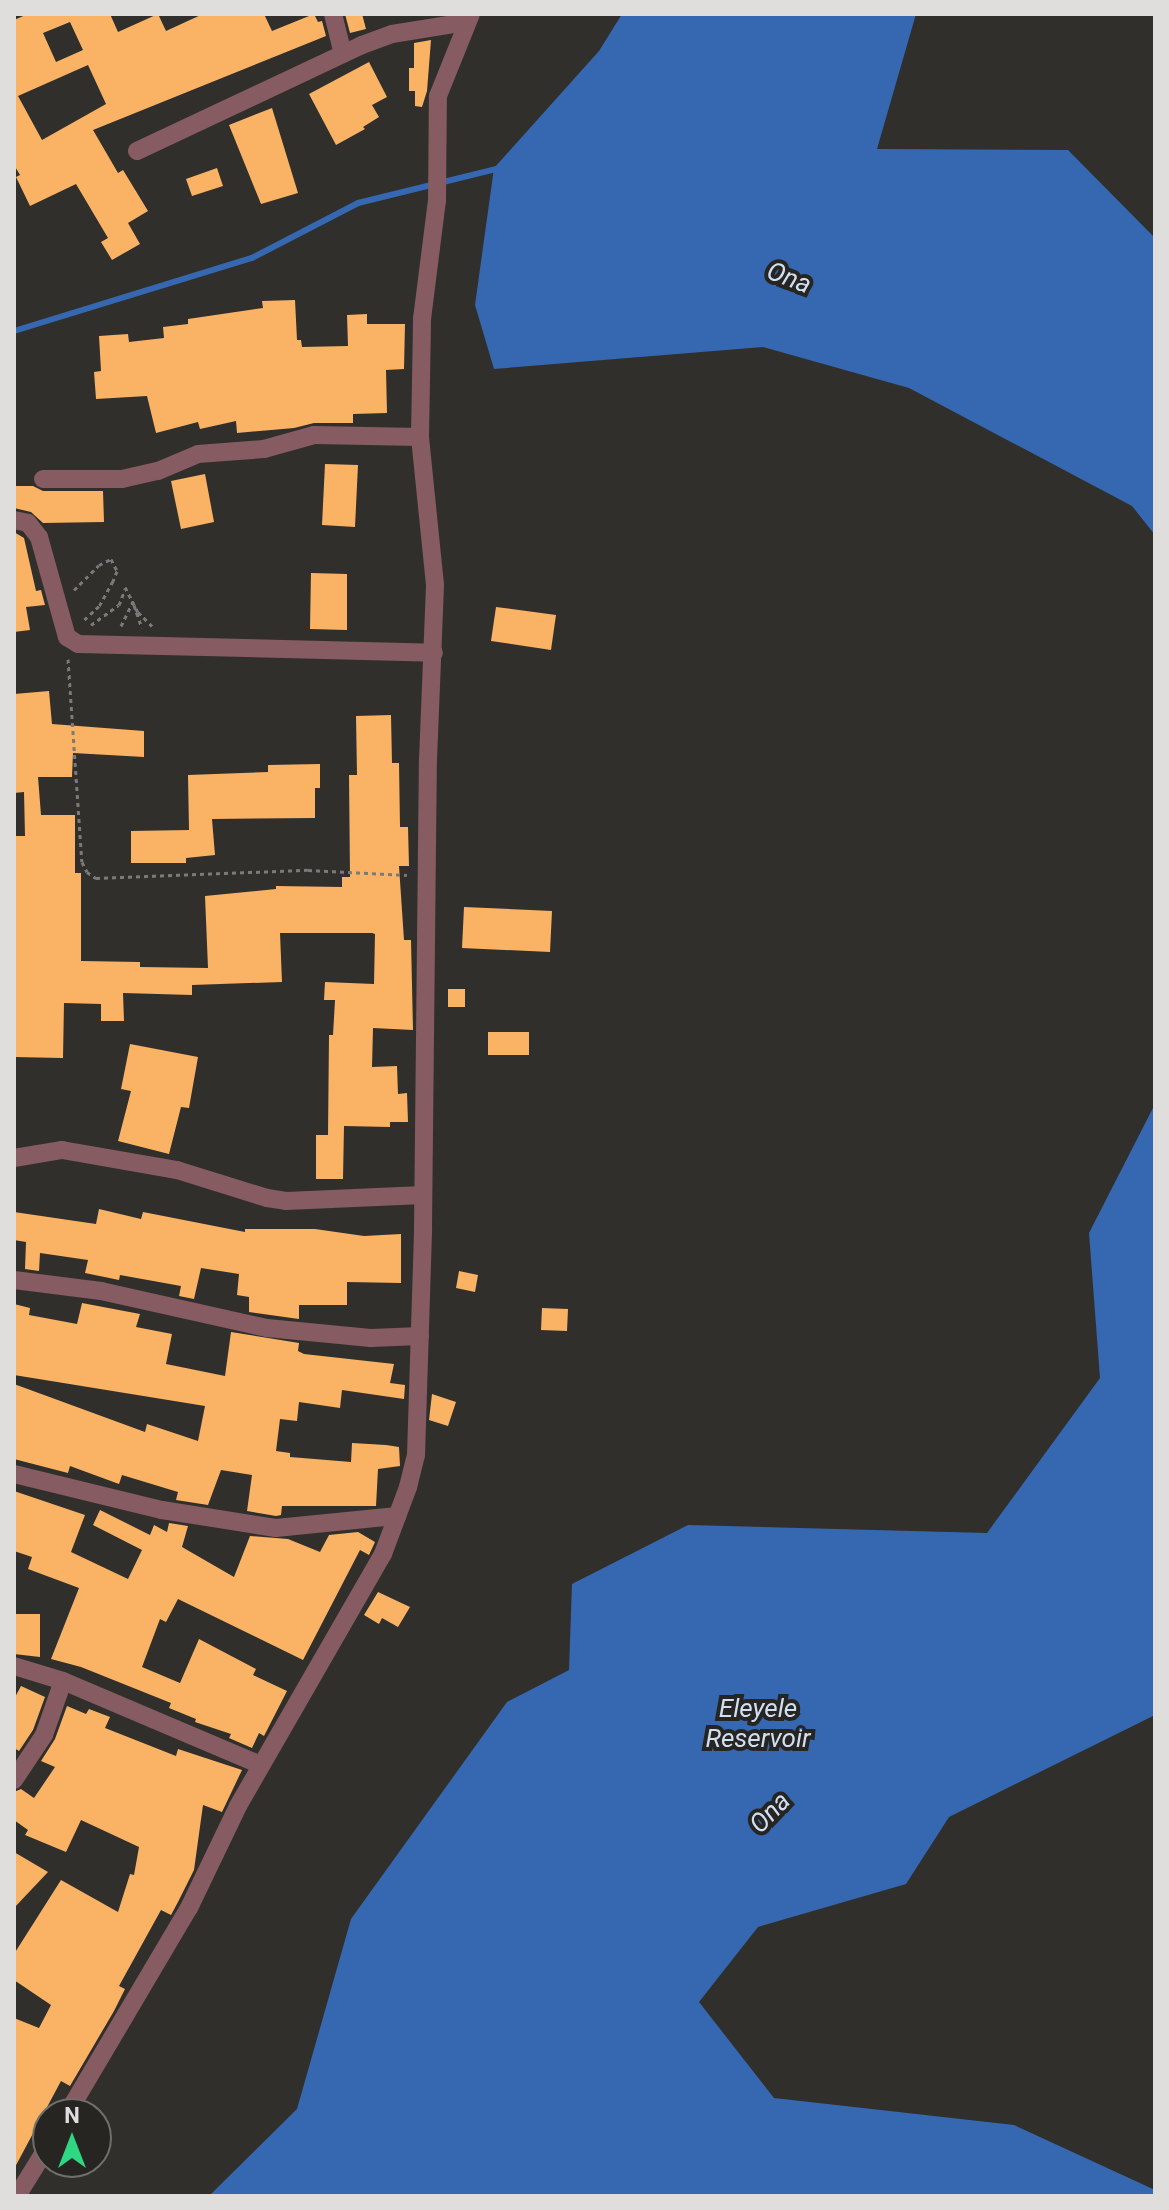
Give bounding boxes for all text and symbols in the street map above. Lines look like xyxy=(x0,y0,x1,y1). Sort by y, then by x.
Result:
water label: Ona xyxy=(762,255,816,301)
water label: Eleyele Reservoir xyxy=(705,1693,811,1754)
water label: Ona xyxy=(743,1786,797,1840)
north arrow xyxy=(32,2098,112,2178)
text: N xyxy=(64,2103,80,2128)

